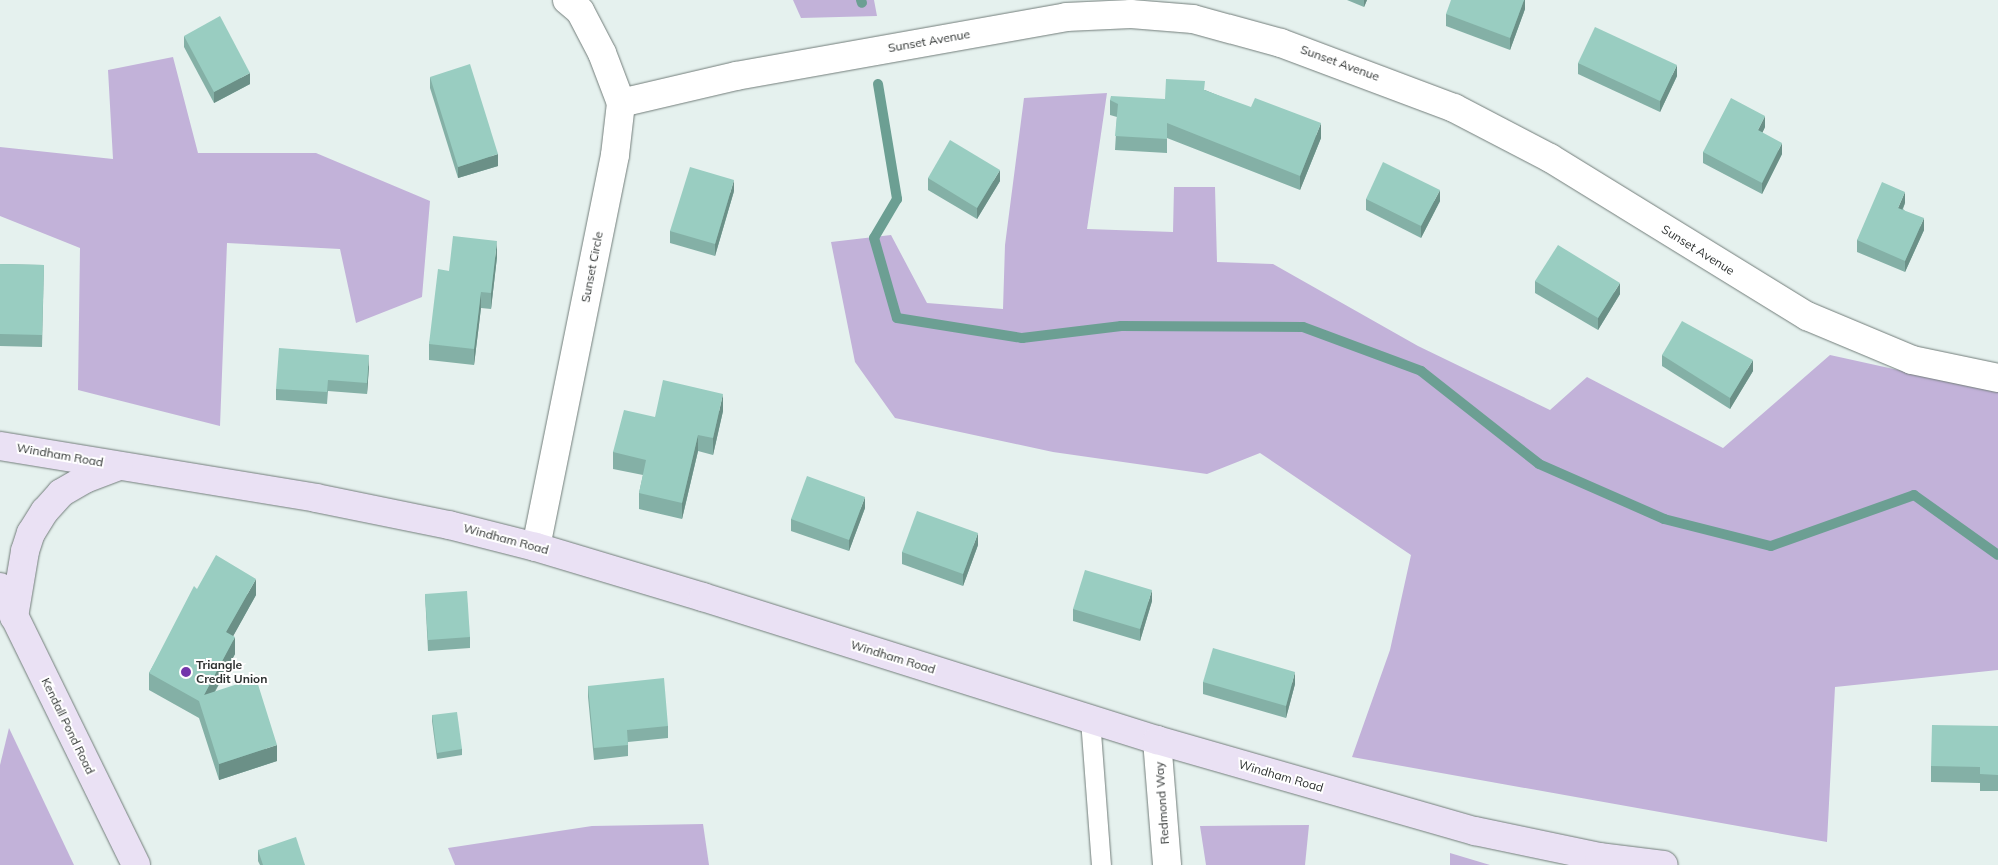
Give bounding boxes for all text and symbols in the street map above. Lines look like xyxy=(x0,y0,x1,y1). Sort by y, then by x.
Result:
street label: Sunset Avenue xyxy=(887,27,971,55)
street label: Sunset Avenue xyxy=(1299,42,1381,84)
street label: Sunset Avenue xyxy=(1659,222,1737,278)
street label: Sunset Circle xyxy=(578,230,606,304)
street label: Windham Road xyxy=(16,440,104,470)
street label: Windham Road xyxy=(462,521,550,557)
street label: Windham Road xyxy=(849,637,937,677)
place label: Triangle Credit Union xyxy=(196,658,267,686)
marker: Triangle Credit Union xyxy=(180,666,192,678)
street label: Kendall Pond Road xyxy=(38,675,98,777)
street label: Windham Road xyxy=(1237,757,1325,795)
street label: Redmond Way xyxy=(1152,761,1172,845)

